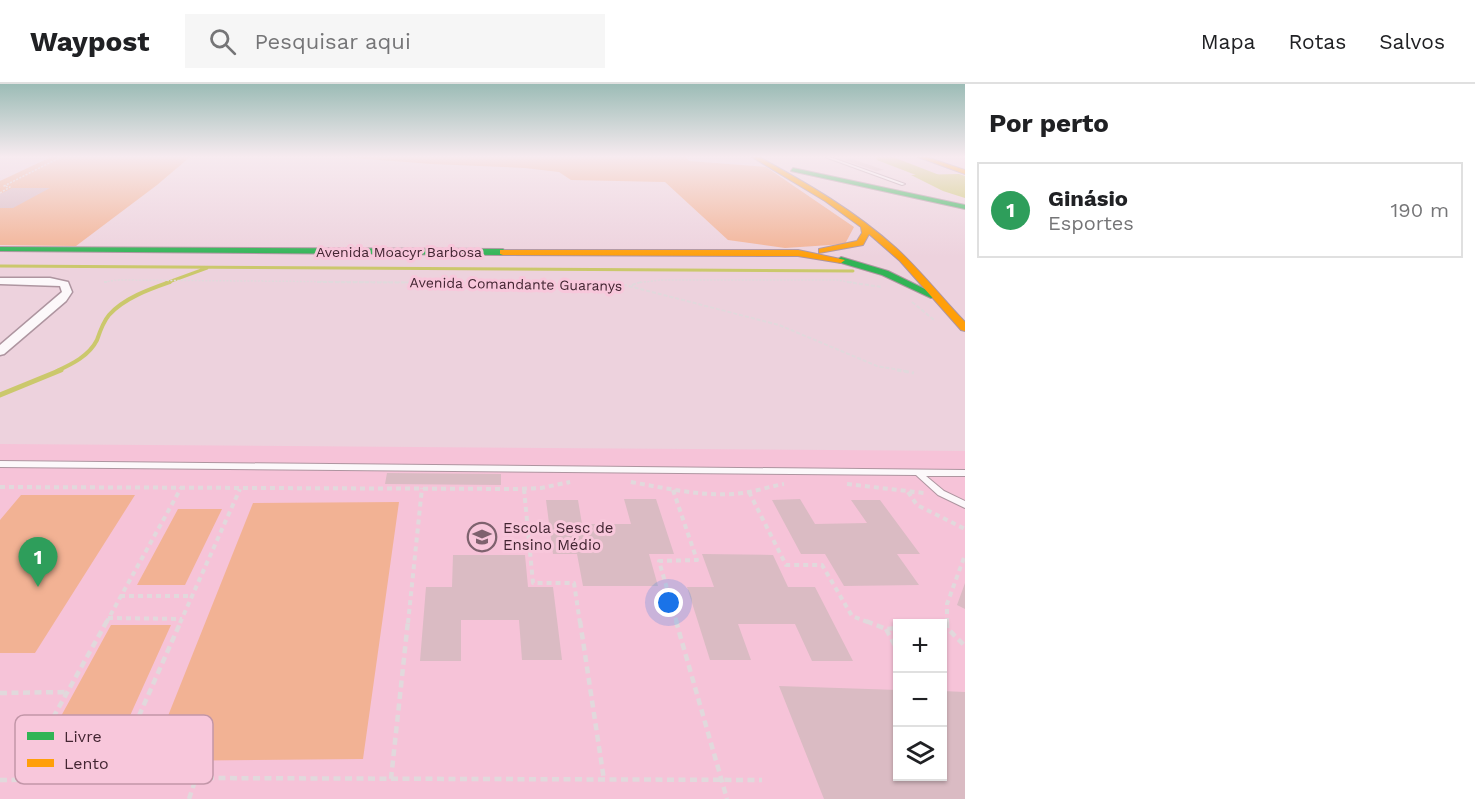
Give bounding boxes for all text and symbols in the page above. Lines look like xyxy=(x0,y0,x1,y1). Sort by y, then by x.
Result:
search box xyxy=(185,14,605,68)
text: Waypost xyxy=(30,25,149,58)
icon: search xyxy=(206,25,239,58)
text: Pesquisar aqui xyxy=(254,29,411,54)
text: Mapa xyxy=(1201,29,1255,54)
text: Rotas xyxy=(1288,29,1346,54)
text: Salvos xyxy=(1379,29,1445,54)
text: Por perto xyxy=(989,108,1109,138)
text: Ginásio xyxy=(1048,186,1128,211)
text: 1 xyxy=(1006,198,1015,222)
text: 190 m xyxy=(1391,198,1449,222)
text: Esportes xyxy=(1048,211,1134,235)
street label: Avenida Moacyr Barbosa xyxy=(316,244,482,260)
street label: Avenida Comandante Guaranys xyxy=(410,274,622,294)
place label: Escola Sesc de Ensino Médio xyxy=(503,519,613,554)
school or university icon: Escola Sesc de Ensino Médio xyxy=(466,521,498,553)
pin: 1 xyxy=(18,538,57,587)
your location xyxy=(654,588,683,617)
map controls xyxy=(893,619,947,781)
button: + xyxy=(893,619,947,673)
button: − xyxy=(893,673,947,727)
legend xyxy=(15,715,213,784)
text: Livre xyxy=(64,727,102,746)
button: layers xyxy=(893,727,947,781)
text: Lento xyxy=(64,754,109,773)

